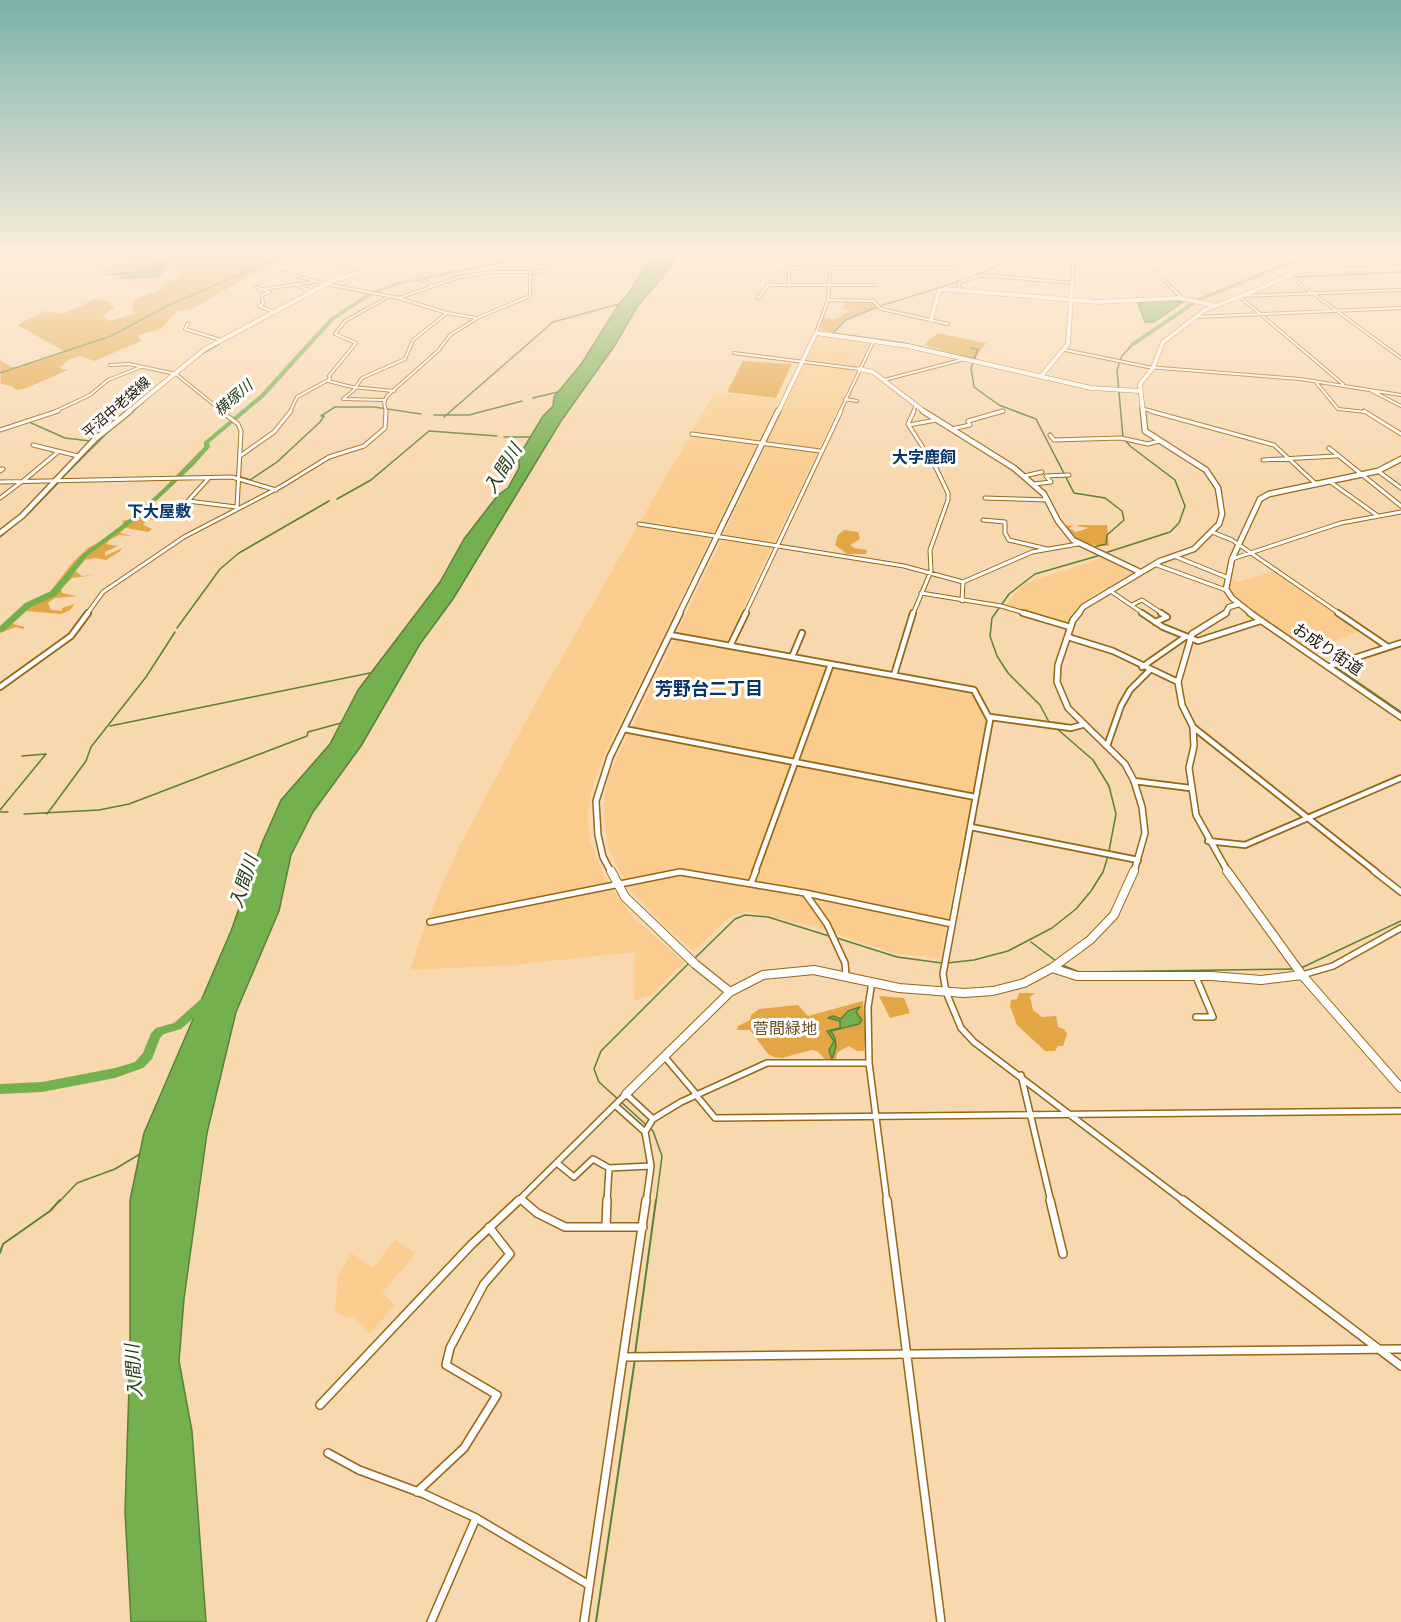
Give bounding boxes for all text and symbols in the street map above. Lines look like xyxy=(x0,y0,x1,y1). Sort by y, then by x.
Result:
street label: 平沼中老袋線 xyxy=(80,374,154,442)
water label: 横塚川 xyxy=(211,377,257,421)
water label: 入間川 xyxy=(481,440,527,498)
district label: 大字鹿飼 xyxy=(892,449,956,469)
district label: 下大屋敷 xyxy=(127,503,191,523)
street label: お成り街道 xyxy=(1288,620,1366,680)
district label: 芳野台二丁目 xyxy=(655,679,763,701)
water label: 入間川 xyxy=(226,853,264,911)
park label: 菅間緑地 xyxy=(753,1020,817,1040)
water label: 入間川 xyxy=(122,1343,148,1399)

